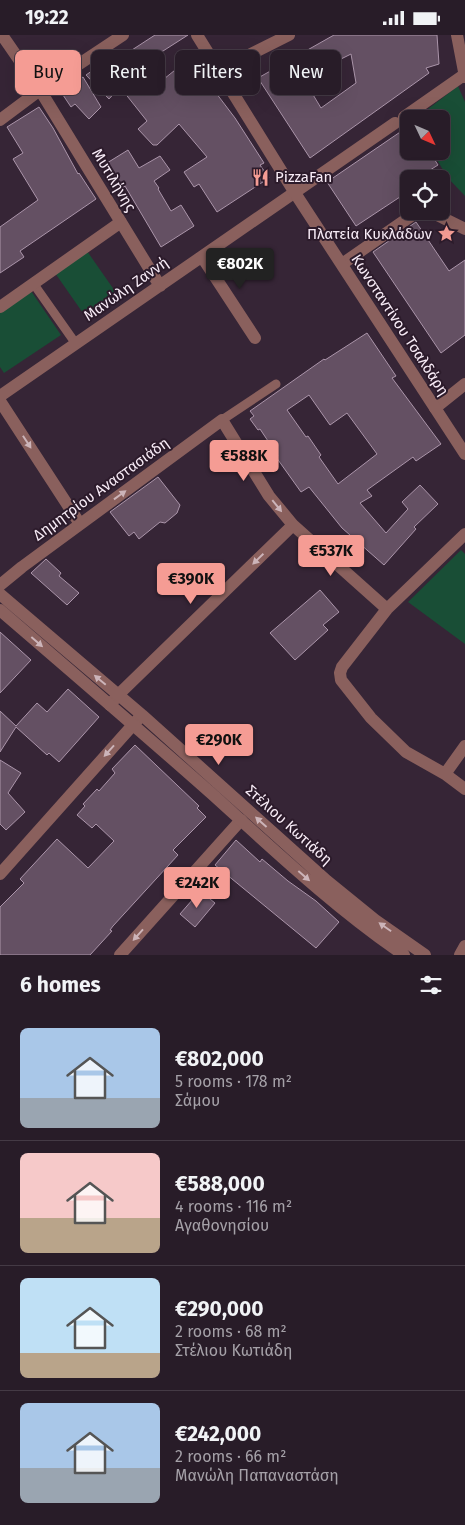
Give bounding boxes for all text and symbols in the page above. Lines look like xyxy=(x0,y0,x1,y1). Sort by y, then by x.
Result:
text: 19:22 xyxy=(25,6,69,29)
chip: Buy xyxy=(15,50,81,95)
chip: Rent xyxy=(91,50,165,95)
chip: Filters xyxy=(175,50,260,95)
chip: New xyxy=(270,50,341,95)
north arrow xyxy=(400,110,450,160)
map controls xyxy=(400,110,450,220)
street label: Μυτιλήνης xyxy=(88,145,140,215)
restaurant icon: PizzaFan xyxy=(251,167,271,187)
place label: PizzaFan xyxy=(275,168,332,186)
button: locate xyxy=(400,170,450,220)
place icon: Πλατεία Κυκλάδων xyxy=(436,224,456,244)
place label: Πλατεία Κυκλάδων xyxy=(307,225,433,243)
pin: €802K xyxy=(205,247,275,290)
street label: Κωνσταντίνου Τσαλδάρη xyxy=(347,251,453,399)
street label: Μανώλη Ζαννή xyxy=(80,253,172,325)
text: €802K xyxy=(217,254,263,273)
street label: Δημητρίου Αναστασιάδη xyxy=(29,434,173,544)
one-way arrow xyxy=(22,435,31,448)
pin: €588K xyxy=(209,439,279,482)
text: €588K xyxy=(221,446,267,465)
one-way arrow xyxy=(113,490,127,500)
one-way arrow xyxy=(271,499,282,512)
pin: €537K xyxy=(296,535,366,577)
text: €537K xyxy=(309,541,353,560)
one-way arrow xyxy=(252,553,264,565)
pin: €390K xyxy=(156,563,226,605)
text: €390K xyxy=(168,569,214,588)
one-way arrow xyxy=(30,636,43,647)
one-way arrow xyxy=(94,674,107,685)
pin: €290K xyxy=(184,723,254,766)
text: €290K xyxy=(196,730,242,749)
one-way arrow xyxy=(103,745,115,757)
street label: Στέλιου Κωτιάδη xyxy=(242,781,336,869)
one-way arrow xyxy=(255,817,268,828)
pin: €242K xyxy=(162,867,232,909)
one-way arrow xyxy=(297,870,309,882)
text: €242K xyxy=(175,873,219,892)
one-way arrow xyxy=(378,922,392,932)
one-way arrow xyxy=(133,928,144,941)
icon: filters xyxy=(417,971,445,999)
text: 6 homes xyxy=(20,972,101,998)
text: €802,000 xyxy=(175,1046,264,1072)
icon: home xyxy=(60,1048,120,1108)
text: 5 rooms · 178 m² xyxy=(175,1072,292,1091)
text: Σάμου xyxy=(175,1091,220,1110)
text: €588,000 xyxy=(175,1171,265,1197)
icon: home xyxy=(60,1173,120,1233)
text: 4 rooms · 116 m² xyxy=(175,1197,292,1216)
text: Αγαθονησίου xyxy=(175,1216,269,1235)
text: €290,000 xyxy=(175,1296,264,1322)
icon: home xyxy=(60,1298,120,1358)
text: 2 rooms · 68 m² xyxy=(175,1322,287,1341)
text: Στέλιου Κωτιάδη xyxy=(175,1341,293,1360)
text: €242,000 xyxy=(175,1421,261,1447)
icon: home xyxy=(60,1423,120,1483)
text: 2 rooms · 66 m² xyxy=(175,1447,286,1466)
text: Μανώλη Παπαναστάση xyxy=(175,1466,339,1485)

